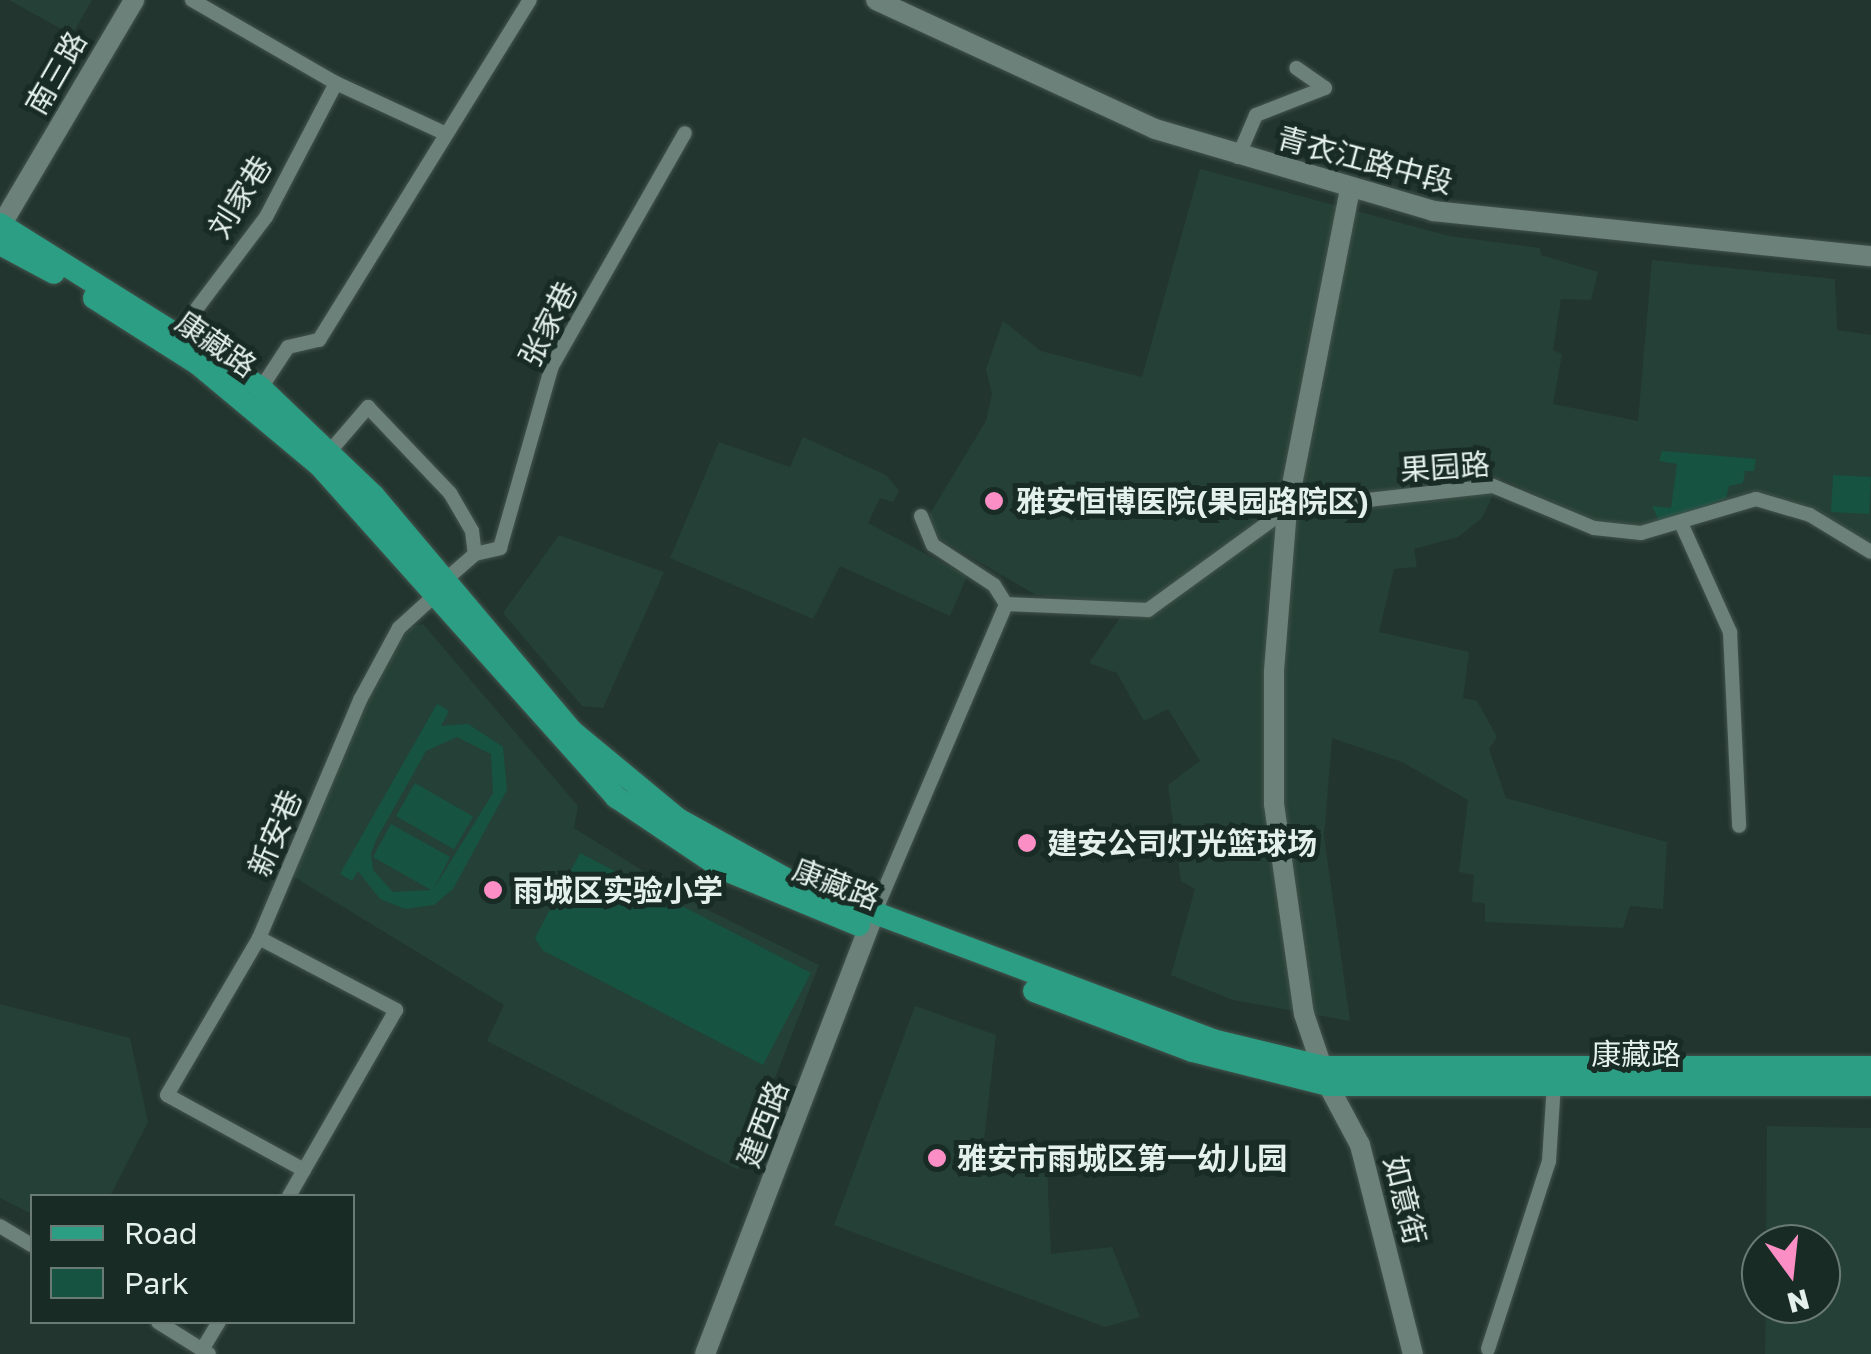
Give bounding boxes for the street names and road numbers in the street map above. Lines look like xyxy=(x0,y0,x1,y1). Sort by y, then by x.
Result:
street label: 南三路 xyxy=(18,25,94,121)
street label: 青衣江路中段 xyxy=(1273,119,1457,201)
street label: 刘家巷 xyxy=(201,149,279,245)
street label: 张家巷 xyxy=(512,276,584,372)
street label: 康藏路 xyxy=(169,303,263,385)
street label: 果园路 xyxy=(1399,446,1491,488)
street label: 新安巷 xyxy=(241,785,309,881)
street label: 康藏路 xyxy=(788,851,884,917)
street label: 康藏路 xyxy=(1591,1036,1681,1072)
street label: 建西路 xyxy=(730,1076,796,1172)
street label: 如意街 xyxy=(1377,1152,1433,1248)

